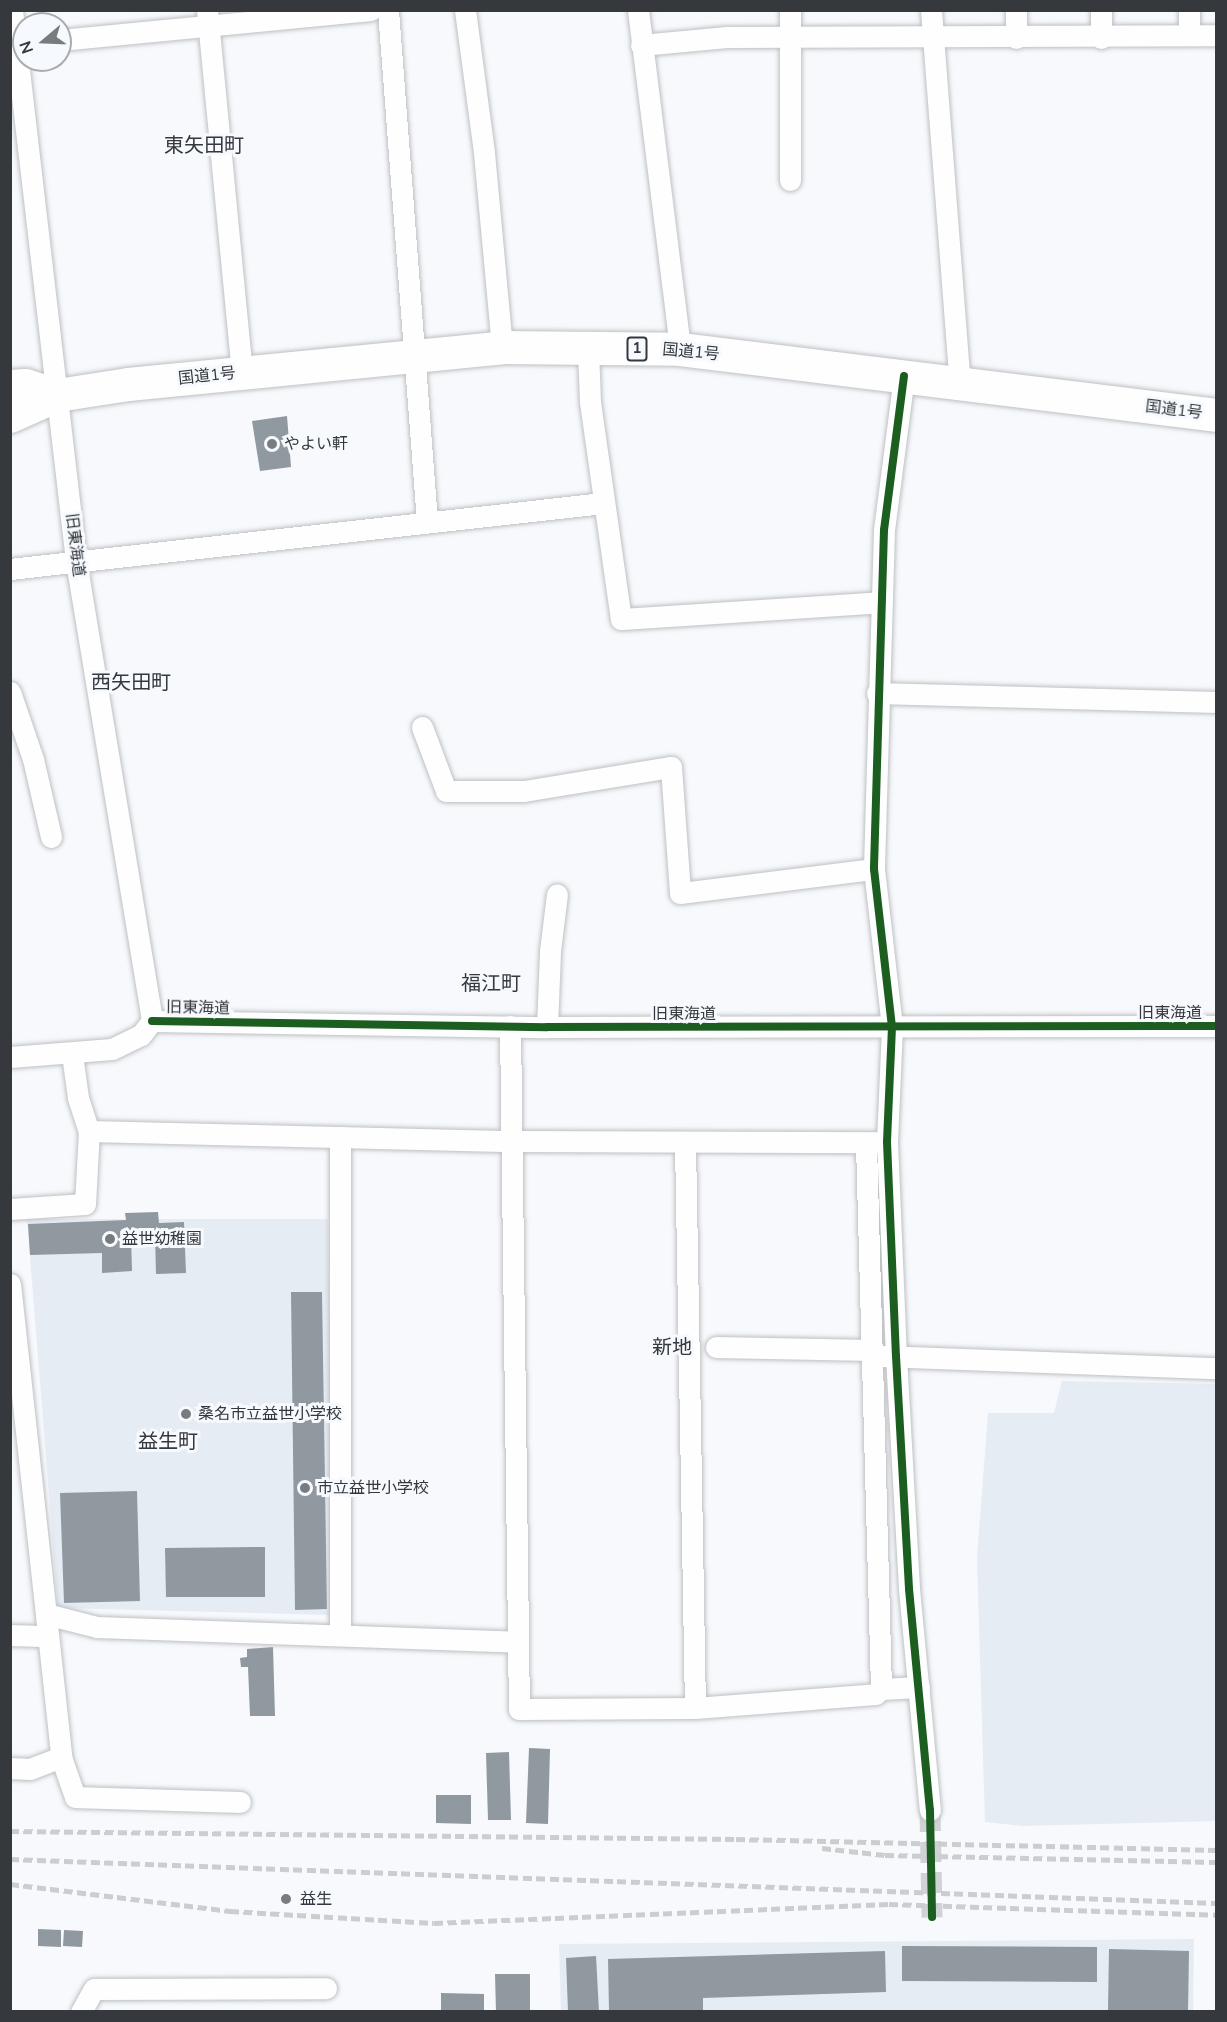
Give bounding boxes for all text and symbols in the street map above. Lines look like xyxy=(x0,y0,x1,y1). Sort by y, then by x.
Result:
north arrow xyxy=(12,12,72,72)
text: N xyxy=(15,38,39,56)
district label: 東矢田町 xyxy=(164,133,244,157)
road number: 1 xyxy=(626,337,648,361)
street label: 国道1号 xyxy=(661,340,721,364)
street label: 国道1号 xyxy=(177,363,237,389)
street label: 国道1号 xyxy=(1144,397,1204,423)
place label: やよい軒 xyxy=(284,434,348,454)
marker: やよい軒 xyxy=(265,437,279,451)
street label: 旧東海道 xyxy=(62,512,88,578)
district label: 西矢田町 xyxy=(91,670,171,694)
district label: 福江町 xyxy=(461,971,521,995)
street label: 旧東海道 xyxy=(166,998,230,1018)
street label: 旧東海道 xyxy=(1138,1003,1202,1023)
street label: 旧東海道 xyxy=(652,1004,716,1024)
place label: 益世幼稚園 xyxy=(122,1229,202,1249)
marker: 益世幼稚園 xyxy=(103,1232,117,1246)
district label: 新地 xyxy=(652,1335,692,1359)
place label: 桑名市立益世小学校 xyxy=(198,1404,342,1424)
marker: 桑名市立益世小学校 xyxy=(179,1407,193,1421)
district label: 益生町 xyxy=(138,1429,198,1453)
place label: 市立益世小学校 xyxy=(317,1478,429,1498)
marker: 市立益世小学校 xyxy=(298,1481,312,1495)
place label: 益生 xyxy=(300,1889,332,1909)
marker: 益生 xyxy=(277,1890,295,1908)

